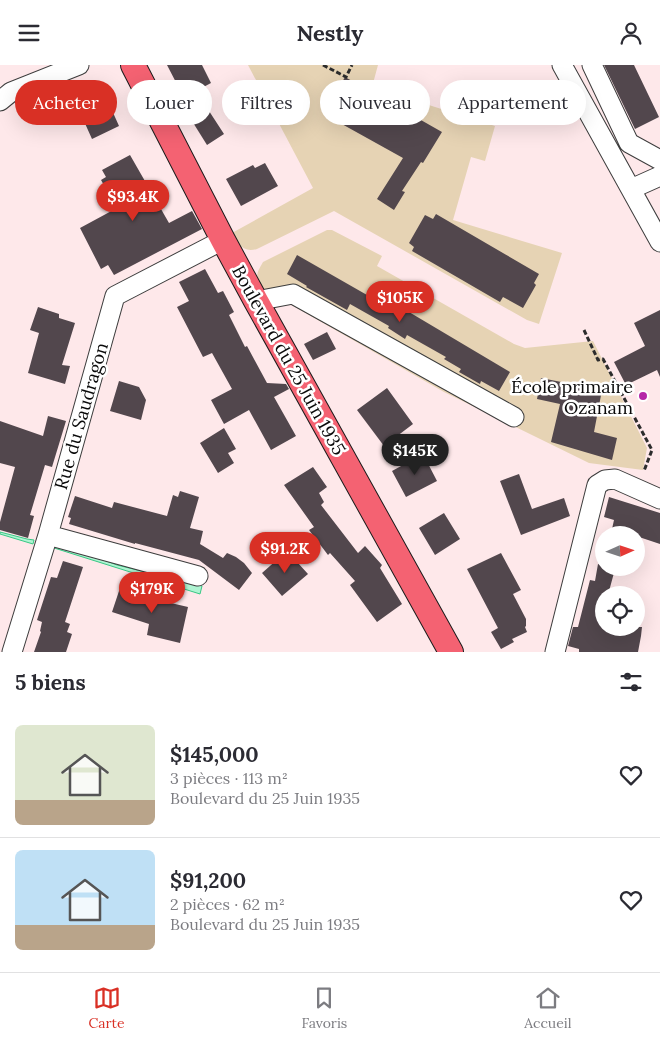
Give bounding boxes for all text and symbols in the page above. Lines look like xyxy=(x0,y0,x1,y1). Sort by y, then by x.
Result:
icon: menu xyxy=(15,19,43,47)
text: Nestly xyxy=(297,19,363,47)
icon: person xyxy=(617,19,645,47)
chip: Acheter xyxy=(15,80,117,125)
chip: Louer xyxy=(127,80,212,125)
chip: Filtres xyxy=(222,80,310,125)
chip: Nouveau xyxy=(320,80,430,125)
chip: Appartement xyxy=(440,80,586,125)
pin: $93.4K xyxy=(92,179,174,222)
text: $93.4K xyxy=(107,186,159,206)
street label: Boulevard du 25 Juin 1935 xyxy=(227,261,351,459)
pin: $105K xyxy=(365,281,435,323)
text: $105K xyxy=(377,287,423,307)
street label: Rue du Saudragon xyxy=(49,340,113,492)
place label: École primaire Ozanam xyxy=(511,375,633,419)
marker: École primaire Ozanam xyxy=(637,390,649,402)
pin: $145K xyxy=(380,433,450,476)
text: $145K xyxy=(393,440,437,460)
north arrow xyxy=(595,526,645,576)
map controls xyxy=(595,526,645,636)
pin: $91.2K xyxy=(244,531,326,574)
text: $91.2K xyxy=(261,538,309,558)
pin: $179K xyxy=(117,571,187,614)
text: $179K xyxy=(130,578,174,598)
button: locate xyxy=(595,586,645,636)
icon: filters xyxy=(617,668,645,696)
text: 5 biens xyxy=(15,669,86,696)
text: $145,000 xyxy=(170,741,259,768)
icon: home xyxy=(55,745,115,805)
icon: heart xyxy=(617,761,645,789)
text: 3 pièces · 113 m² xyxy=(170,768,288,788)
text: Boulevard du 25 Juin 1935 xyxy=(170,788,360,808)
text: $91,200 xyxy=(170,867,246,894)
icon: home xyxy=(55,870,115,930)
icon: heart xyxy=(617,886,645,914)
text: 2 pièces · 62 m² xyxy=(170,894,285,914)
text: Boulevard du 25 Juin 1935 xyxy=(170,914,360,934)
tab: Carte xyxy=(88,984,125,1032)
tab: Favoris xyxy=(302,984,347,1032)
tab: Accueil xyxy=(524,984,572,1032)

